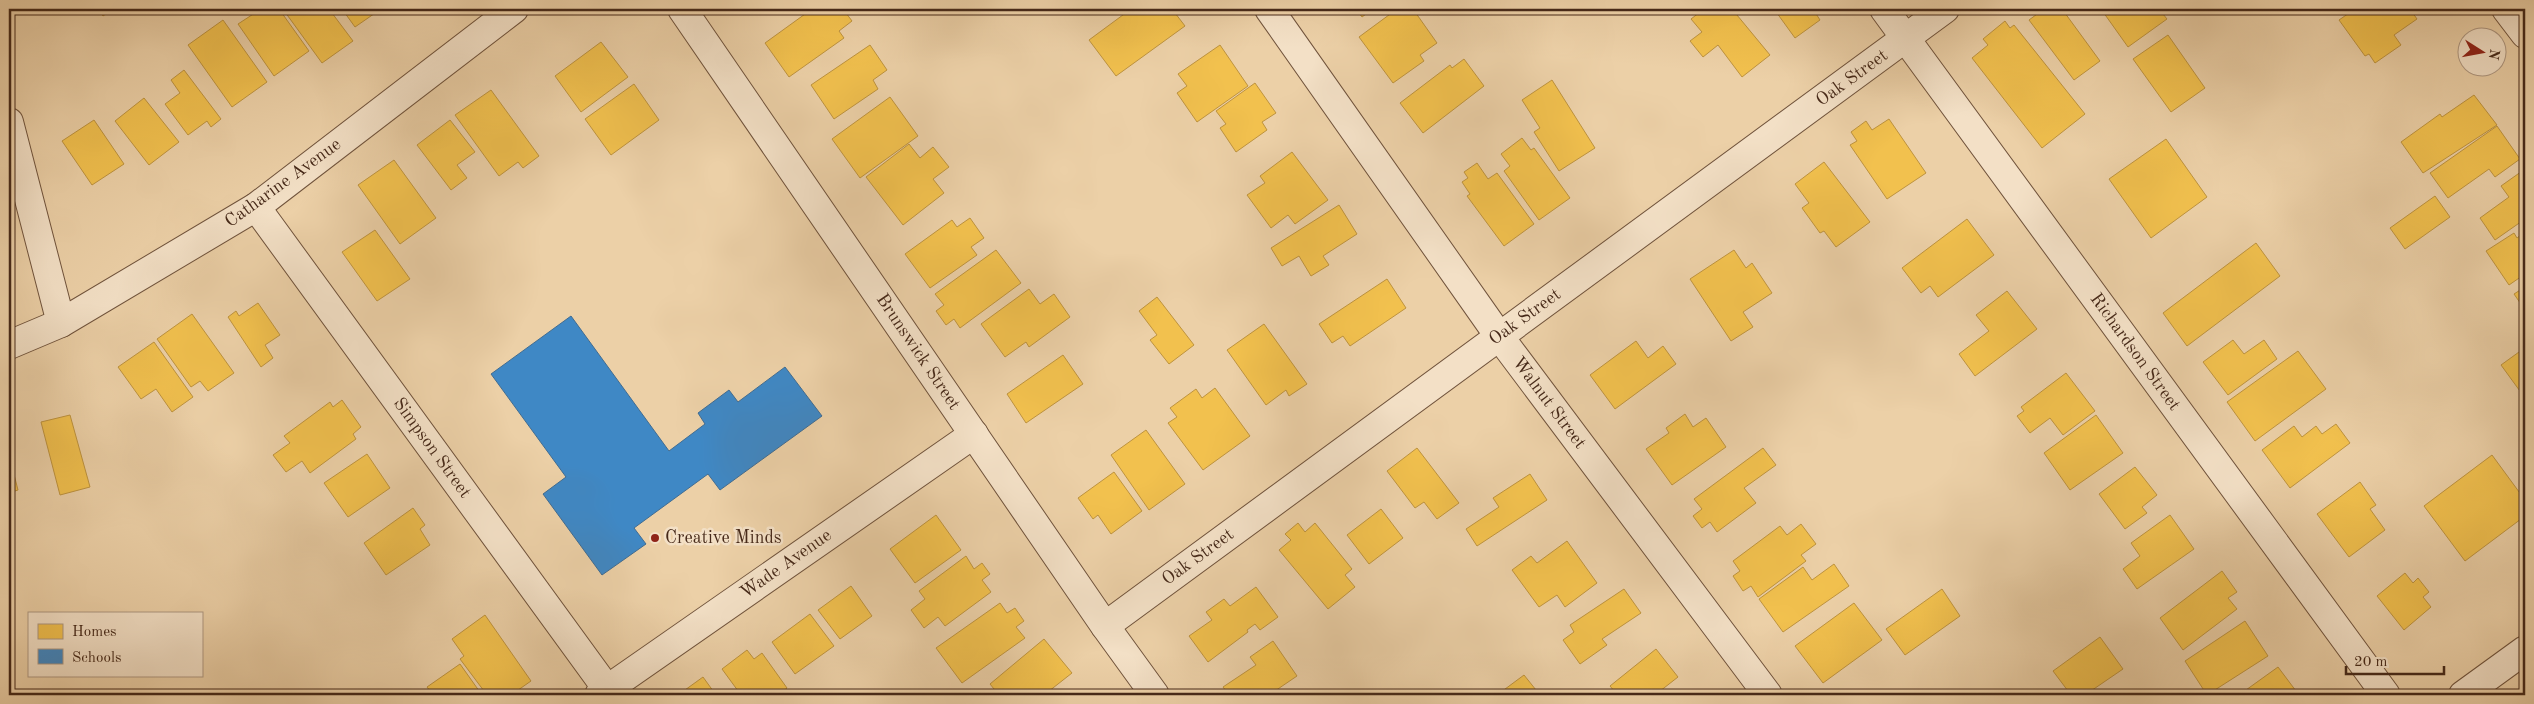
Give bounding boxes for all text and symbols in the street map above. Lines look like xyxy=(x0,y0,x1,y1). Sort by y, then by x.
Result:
north arrow xyxy=(2456,28,2506,78)
street label: Oak Street xyxy=(1813,46,1891,110)
text: N xyxy=(2486,48,2502,61)
street label: Catharine Avenue xyxy=(222,135,344,231)
street label: Oak Street xyxy=(1486,285,1564,349)
street label: Richardson Street xyxy=(2086,290,2184,414)
street label: Brunswick Street xyxy=(873,291,963,413)
street label: Walnut Street xyxy=(1509,354,1589,452)
street label: Simpson Street xyxy=(390,395,474,501)
street label: Oak Street xyxy=(1159,525,1237,589)
street label: Wade Avenue xyxy=(737,526,835,602)
place label: Creative Minds xyxy=(665,529,782,547)
marker: Creative Minds xyxy=(649,532,661,544)
legend xyxy=(28,612,202,676)
text: Homes xyxy=(72,625,117,640)
scale bar xyxy=(2346,644,2444,676)
text: Schools xyxy=(72,651,121,666)
text: 20 m xyxy=(2354,655,2388,670)

